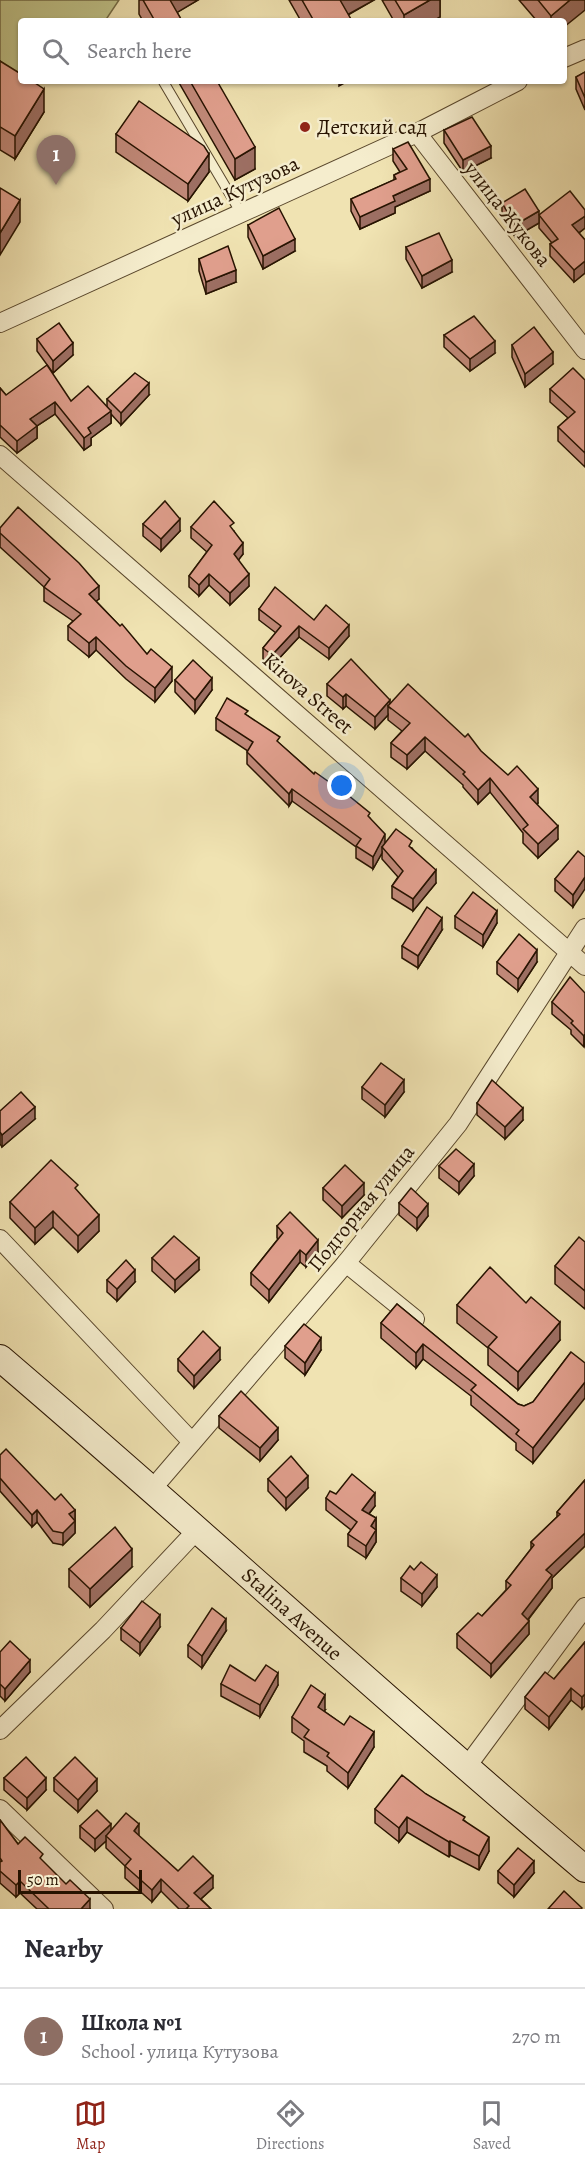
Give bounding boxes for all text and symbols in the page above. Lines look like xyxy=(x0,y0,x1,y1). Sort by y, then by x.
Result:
search box xyxy=(18,18,567,84)
icon: search xyxy=(39,35,72,68)
text: Search here xyxy=(87,36,192,66)
place label: Детский сад xyxy=(317,113,427,141)
marker: Детский сад xyxy=(298,120,312,134)
pin: 1 xyxy=(36,136,76,185)
street label: улица Кутузова xyxy=(166,149,304,233)
street label: улица Жукова xyxy=(457,155,558,273)
street label: Kirova Street xyxy=(257,646,359,740)
your location xyxy=(327,771,356,800)
street label: Подгорная улица xyxy=(301,1138,421,1277)
street label: Stalina Avenue xyxy=(235,1561,349,1667)
scale bar xyxy=(18,1867,142,1894)
text: 50 m xyxy=(27,1869,59,1891)
text: Nearby xyxy=(24,1931,103,1966)
text: Школа №1 xyxy=(81,2008,182,2038)
text: 1 xyxy=(40,2023,47,2050)
text: 270 m xyxy=(512,2023,561,2050)
text: School · улица Кутузова xyxy=(81,2038,279,2065)
tab: Map xyxy=(74,2097,107,2155)
tab: Directions xyxy=(256,2097,324,2155)
tab: Saved xyxy=(473,2097,511,2155)

